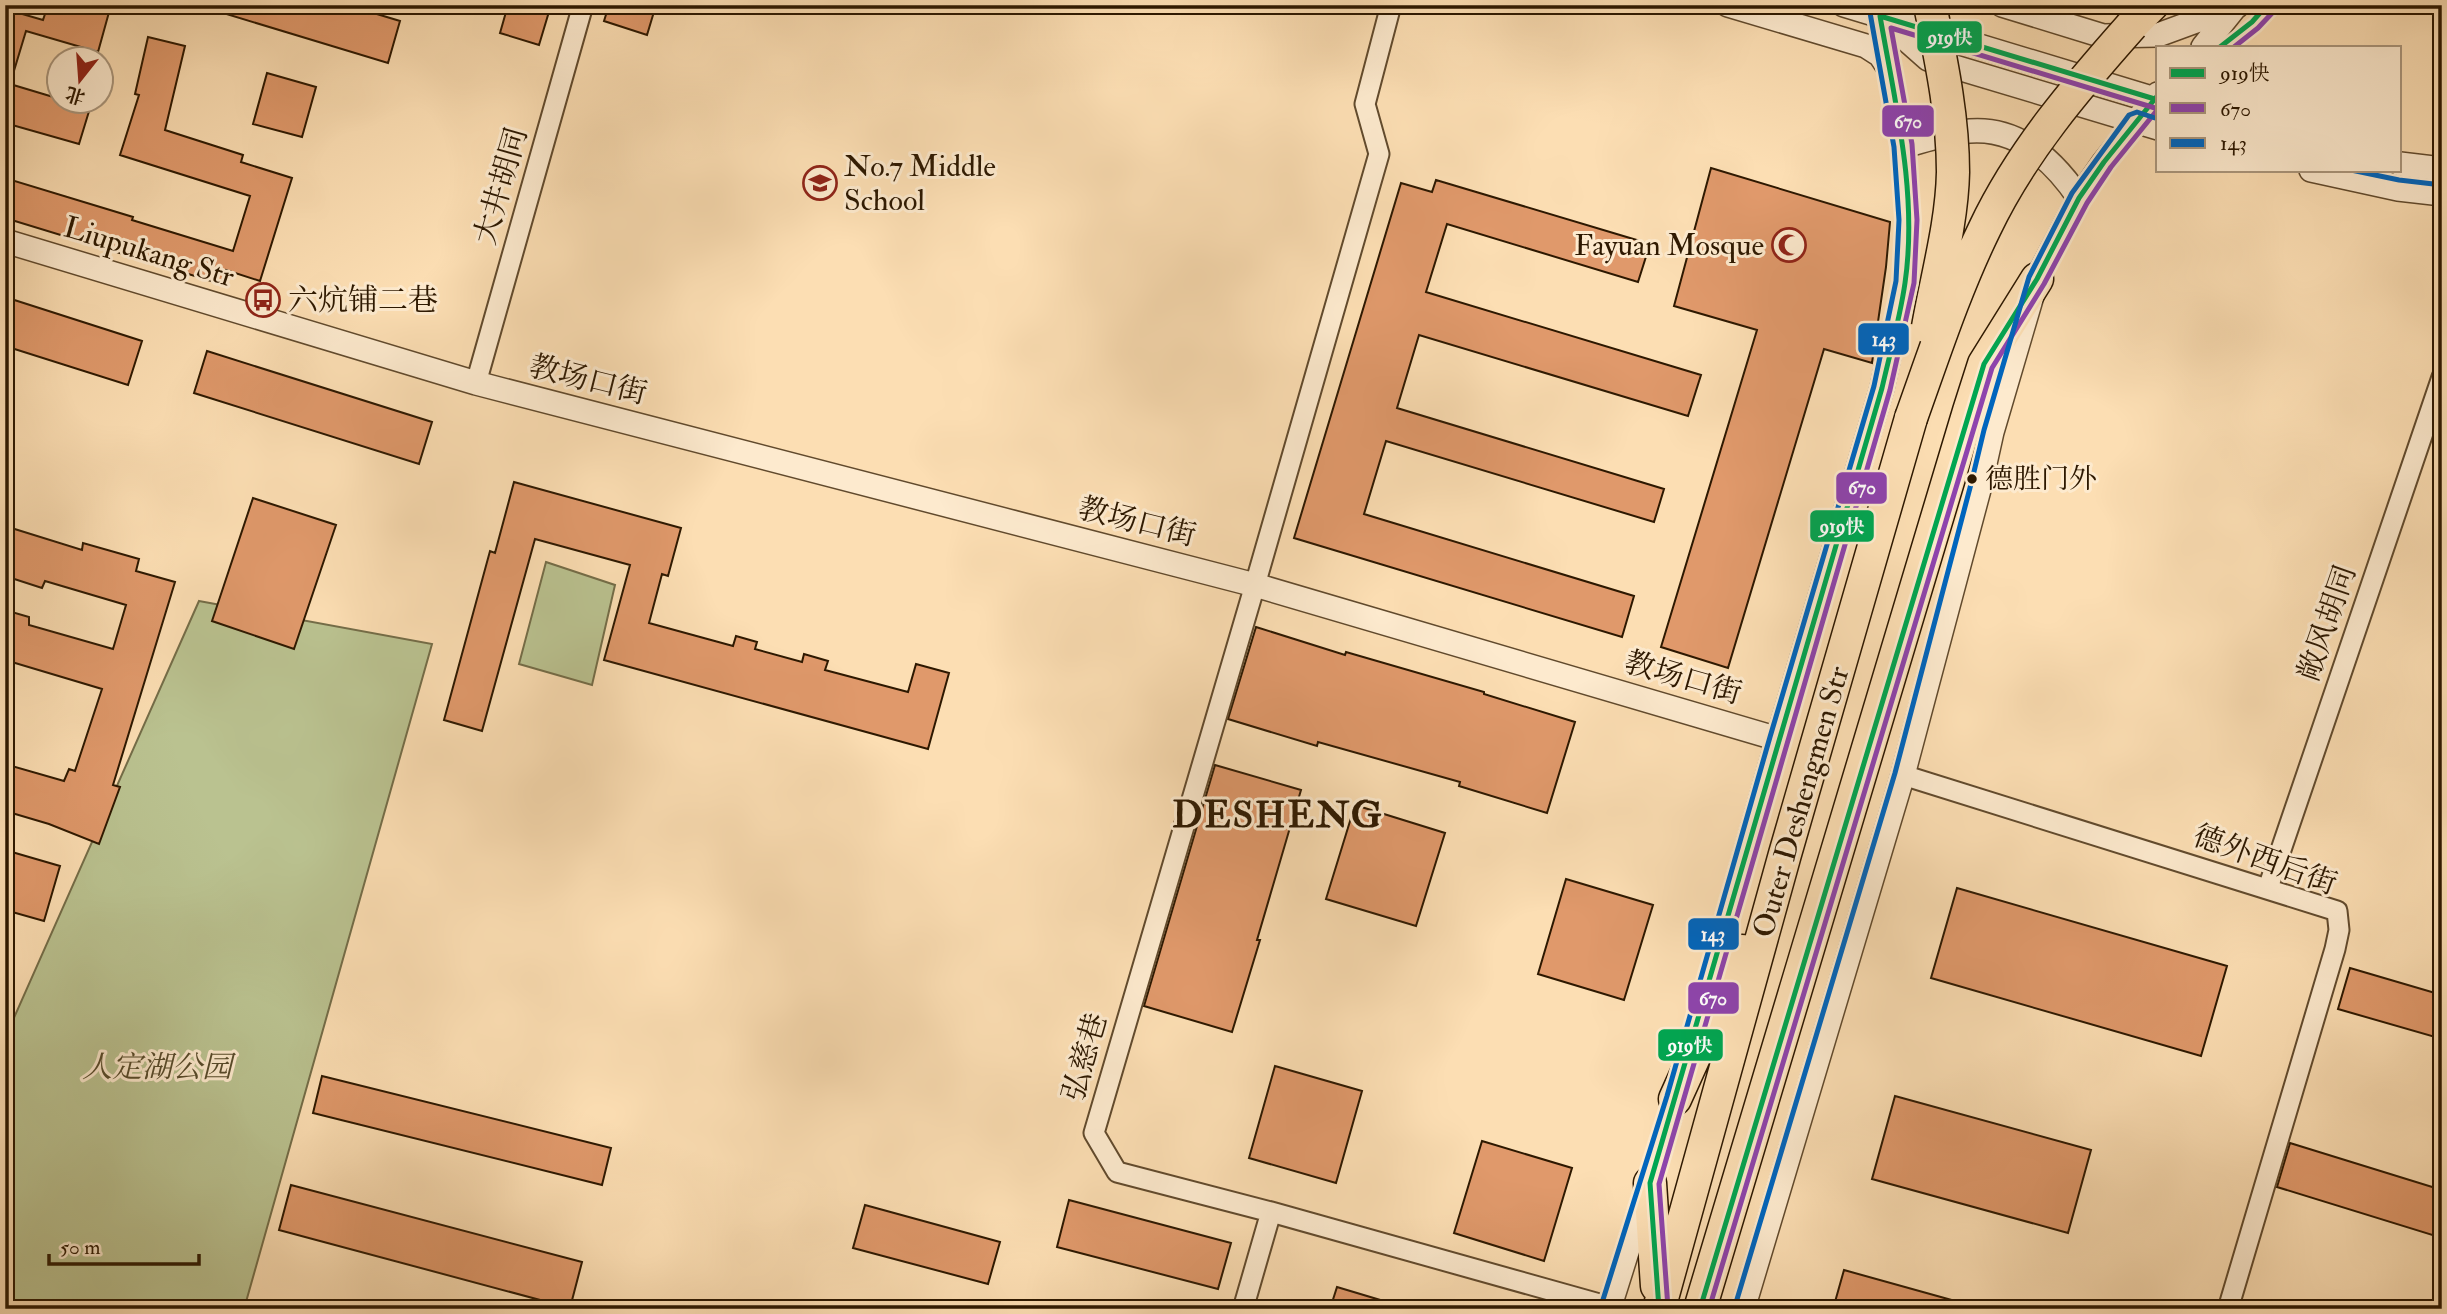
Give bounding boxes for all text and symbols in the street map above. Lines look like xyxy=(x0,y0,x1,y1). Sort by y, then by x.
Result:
line badge: 919快 xyxy=(1916,20,1983,54)
text: 919快 xyxy=(1925,26,1973,50)
north arrow xyxy=(46,46,116,116)
legend xyxy=(2156,46,2402,172)
text: 919快 xyxy=(2218,60,2270,87)
text: 北 xyxy=(63,81,88,110)
text: 670 xyxy=(2220,96,2251,123)
line badge: 670 xyxy=(1881,104,1935,138)
text: 670 xyxy=(1894,110,1922,134)
street label: 大井胡同 xyxy=(467,123,535,249)
text: 143 xyxy=(2220,130,2247,157)
place label: No.7 Middle School xyxy=(844,148,996,219)
school or university icon: No.7 Middle School xyxy=(801,164,839,202)
street label: Liupukang Str xyxy=(59,209,239,295)
mosque icon: Fayuan Mosque xyxy=(1770,226,1808,264)
place label: Fayuan Mosque xyxy=(1574,227,1764,264)
bus stop icon: 六炕铺二巷 xyxy=(244,281,282,319)
place label: 六炕铺二巷 xyxy=(288,282,438,319)
line badge: 143 xyxy=(1857,322,1910,356)
text: 143 xyxy=(1872,328,1896,352)
street label: 教场口街 xyxy=(525,348,651,412)
place label: 德胜门外 xyxy=(1985,462,2097,497)
line badge: 670 xyxy=(1835,471,1888,505)
marker: 德胜门外 xyxy=(1965,472,1979,486)
text: 670 xyxy=(1848,476,1876,500)
street label: 教场口街 xyxy=(1074,490,1200,554)
line badge: 919快 xyxy=(1809,509,1875,543)
text: 919快 xyxy=(1817,515,1865,539)
street label: 敞风胡同 xyxy=(2290,560,2364,686)
street label: 教场口街 xyxy=(1620,644,1746,712)
street label: Outer Deshengmen Str xyxy=(1745,662,1857,942)
district label: DESHENG xyxy=(1172,792,1384,839)
street label: 德外西后街 xyxy=(2188,817,2342,903)
line badge: 143 xyxy=(1687,917,1740,951)
text: 143 xyxy=(1701,923,1725,947)
line badge: 670 xyxy=(1687,981,1740,1015)
text: 670 xyxy=(1699,987,1727,1011)
street label: 弘慈巷 xyxy=(1055,1009,1115,1105)
line badge: 919快 xyxy=(1657,1028,1724,1062)
text: 919快 xyxy=(1665,1034,1713,1058)
park label: 人定湖公园 xyxy=(82,1049,236,1086)
scale bar xyxy=(49,1223,200,1267)
text: 50 m xyxy=(60,1234,101,1261)

